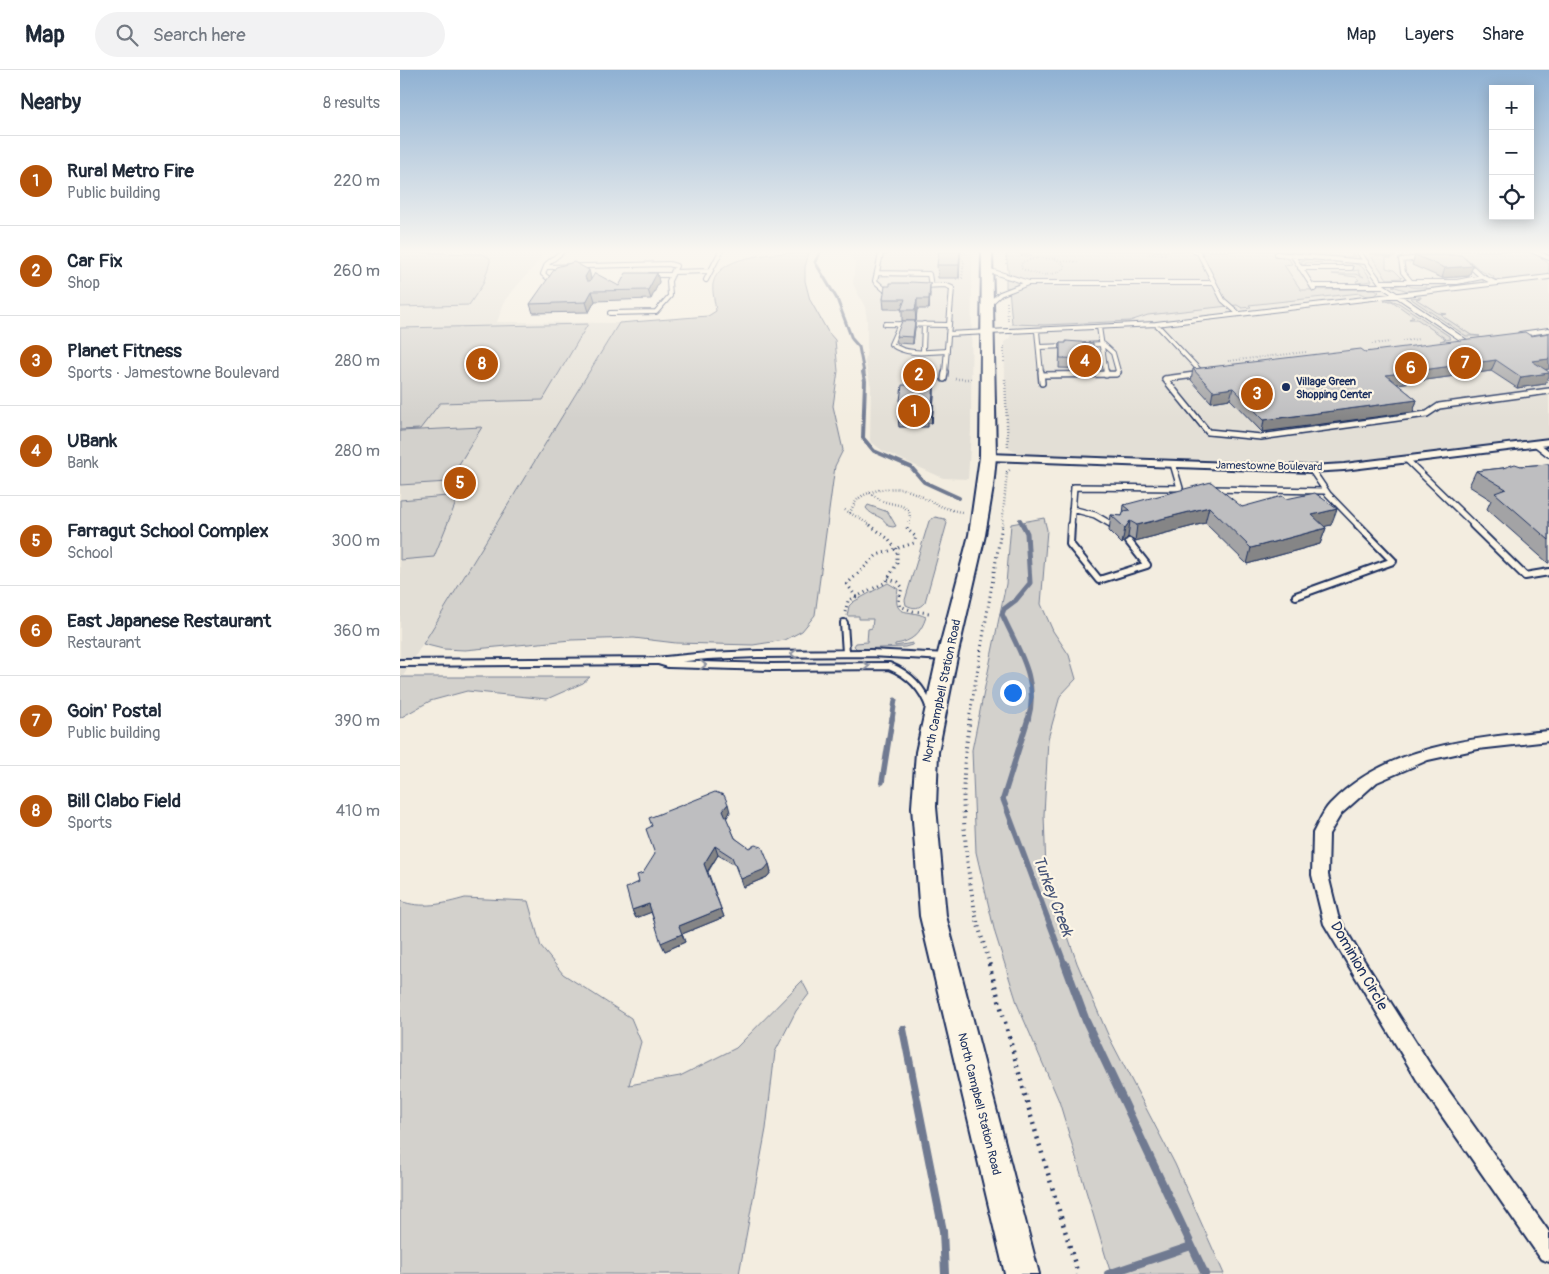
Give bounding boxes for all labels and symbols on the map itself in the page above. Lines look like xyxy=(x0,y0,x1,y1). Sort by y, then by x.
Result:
pin: 4 xyxy=(1069,342,1101,380)
pin: 7 xyxy=(1449,344,1481,382)
pin: 8 xyxy=(466,345,498,383)
pin: 6 xyxy=(1395,349,1427,387)
pin: 2 xyxy=(903,356,935,394)
pin: 3 xyxy=(1241,375,1273,413)
place label: Village Green Shopping Center xyxy=(1296,375,1373,401)
marker: Village Green Shopping Center xyxy=(1280,381,1292,393)
pin: 1 xyxy=(898,392,930,430)
street label: Jamestowne Boulevard xyxy=(1215,459,1323,473)
pin: 5 xyxy=(444,464,476,502)
street label: North Campbell Station Road xyxy=(919,618,965,764)
one-way arrow xyxy=(789,649,797,659)
one-way arrow xyxy=(700,660,708,670)
one-way arrow xyxy=(862,661,870,671)
your location xyxy=(1000,680,1026,706)
water label: Turkey Creek xyxy=(1028,853,1078,940)
street label: Dominion Circle xyxy=(1326,918,1392,1014)
street label: North Campbell Station Road xyxy=(954,1031,1004,1177)

